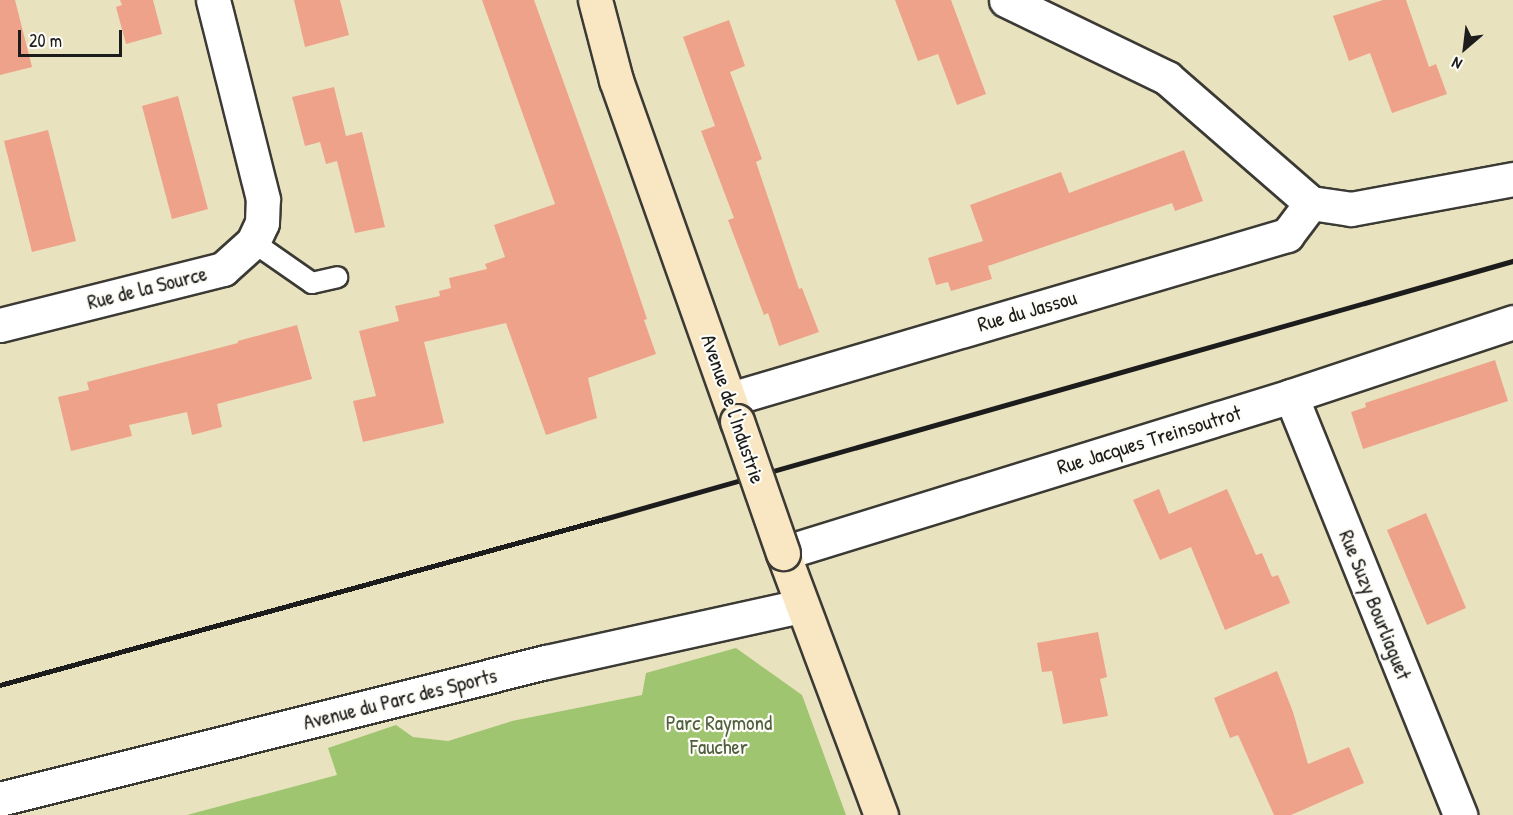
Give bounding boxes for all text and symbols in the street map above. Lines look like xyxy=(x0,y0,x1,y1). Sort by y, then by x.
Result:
scale bar xyxy=(21,18,124,56)
north arrow xyxy=(1435,18,1495,78)
text: 20 m xyxy=(29,28,62,53)
text: N xyxy=(1448,52,1465,76)
street label: Rue de la Source xyxy=(85,261,209,315)
street label: Rue du Jassou xyxy=(975,285,1079,337)
street label: Avenue de l'Industrie xyxy=(696,331,770,487)
street label: Rue Jacques Treinsoutrot xyxy=(1054,400,1244,480)
street label: Rue Suzy Bourliaguet xyxy=(1333,526,1417,684)
street label: Avenue du Parc des Sports xyxy=(300,663,500,735)
park label: Parc Raymond Faucher xyxy=(666,710,772,760)

